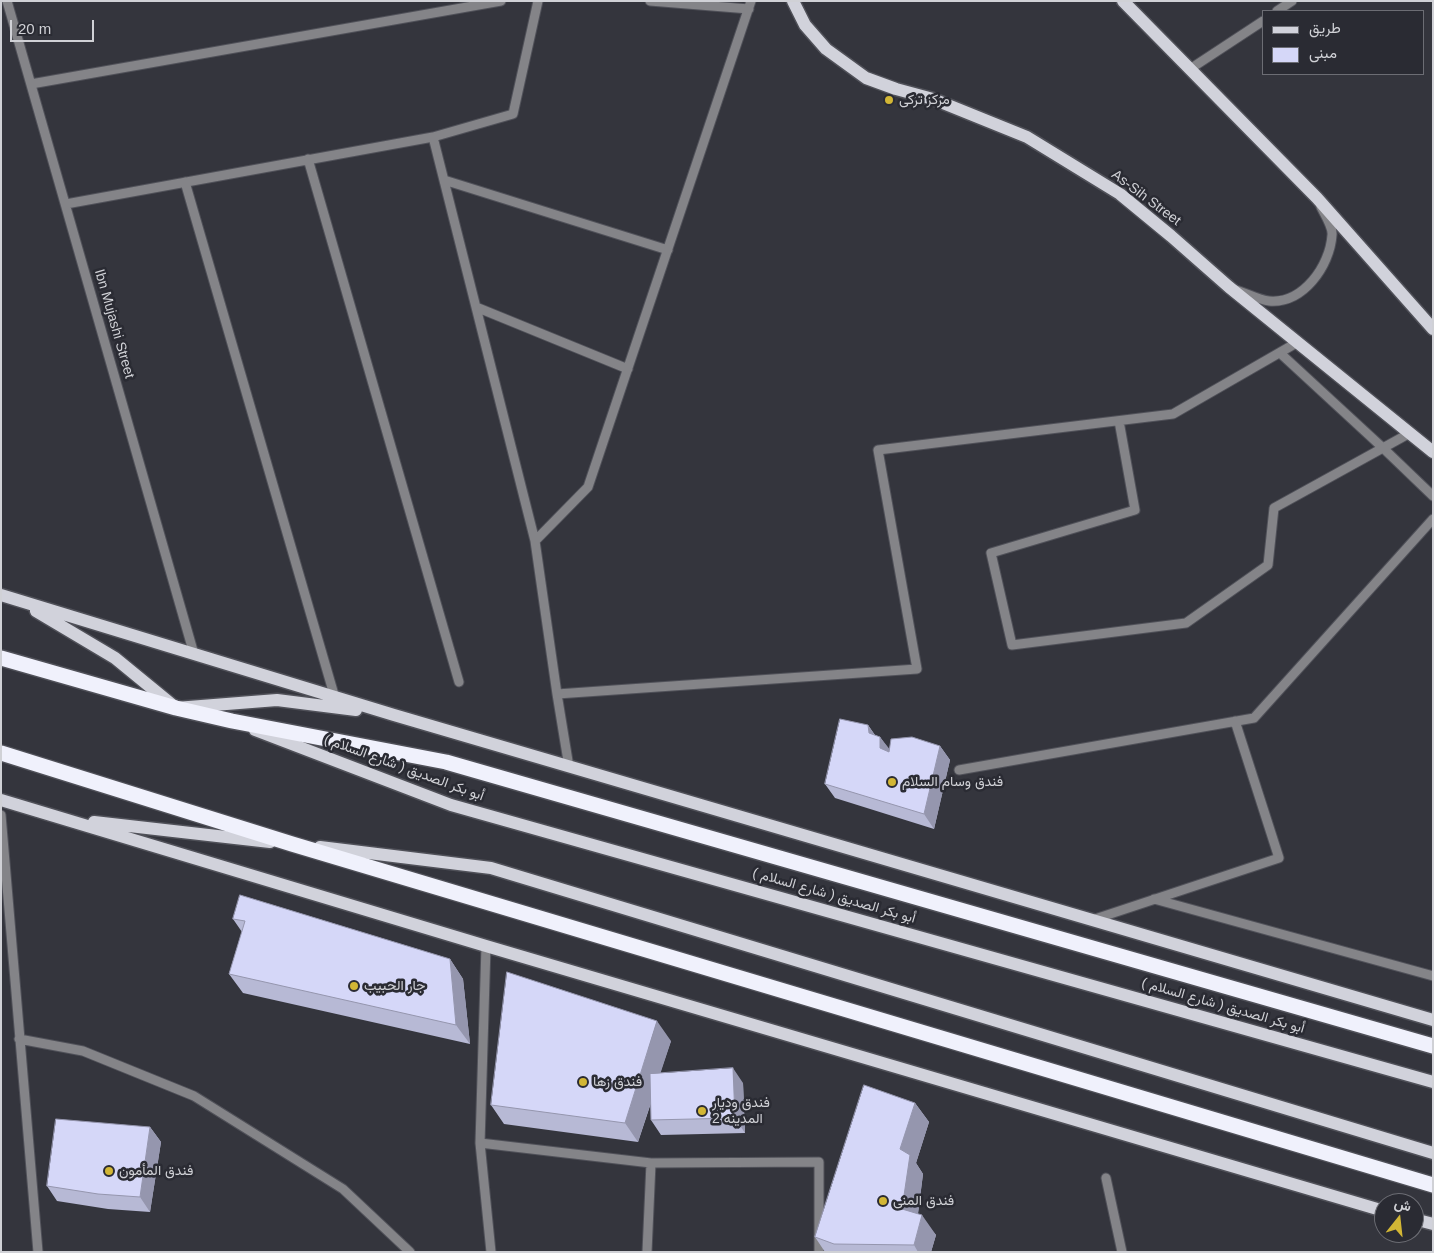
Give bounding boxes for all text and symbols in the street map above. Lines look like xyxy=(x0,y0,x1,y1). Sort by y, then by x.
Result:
scale bar xyxy=(12,10,96,42)
legend xyxy=(1262,10,1424,75)
text: طريق xyxy=(1309,19,1341,36)
text: 20 m xyxy=(18,20,51,37)
text: مبنى xyxy=(1309,44,1337,61)
place label: مركز تركى xyxy=(899,92,950,108)
marker: مركز تركى xyxy=(883,94,895,106)
street label: As-Sih Street xyxy=(1108,166,1184,230)
street label: Ibn Mujashi Street xyxy=(90,267,138,381)
street label: ( شارع السلام ) أبو بكر الصديق xyxy=(322,731,486,805)
place label: فندق وسام السلام xyxy=(902,774,1003,790)
marker: فندق وسام السلام xyxy=(886,776,898,788)
street label: ( شارع السلام ) أبو بكر الصديق xyxy=(751,865,917,927)
street label: ( شارع السلام ) أبو بكر الصديق xyxy=(1140,975,1306,1037)
place label: جار الحبيب xyxy=(364,978,425,994)
marker: جار الحبيب xyxy=(348,980,360,992)
place label: فندق زها xyxy=(593,1074,642,1090)
marker: فندق زها xyxy=(577,1076,589,1088)
place label: فندق وديار المدينه 2 xyxy=(712,1095,770,1128)
marker: فندق وديار المدينه 2 xyxy=(696,1105,708,1117)
place label: فندق المأمون xyxy=(119,1163,193,1179)
marker: فندق المأمون xyxy=(103,1165,115,1177)
place label: فندق المنى xyxy=(893,1193,954,1209)
north arrow xyxy=(1374,1193,1424,1243)
marker: فندق المنى xyxy=(877,1195,889,1207)
text: ش xyxy=(1393,1195,1413,1215)

